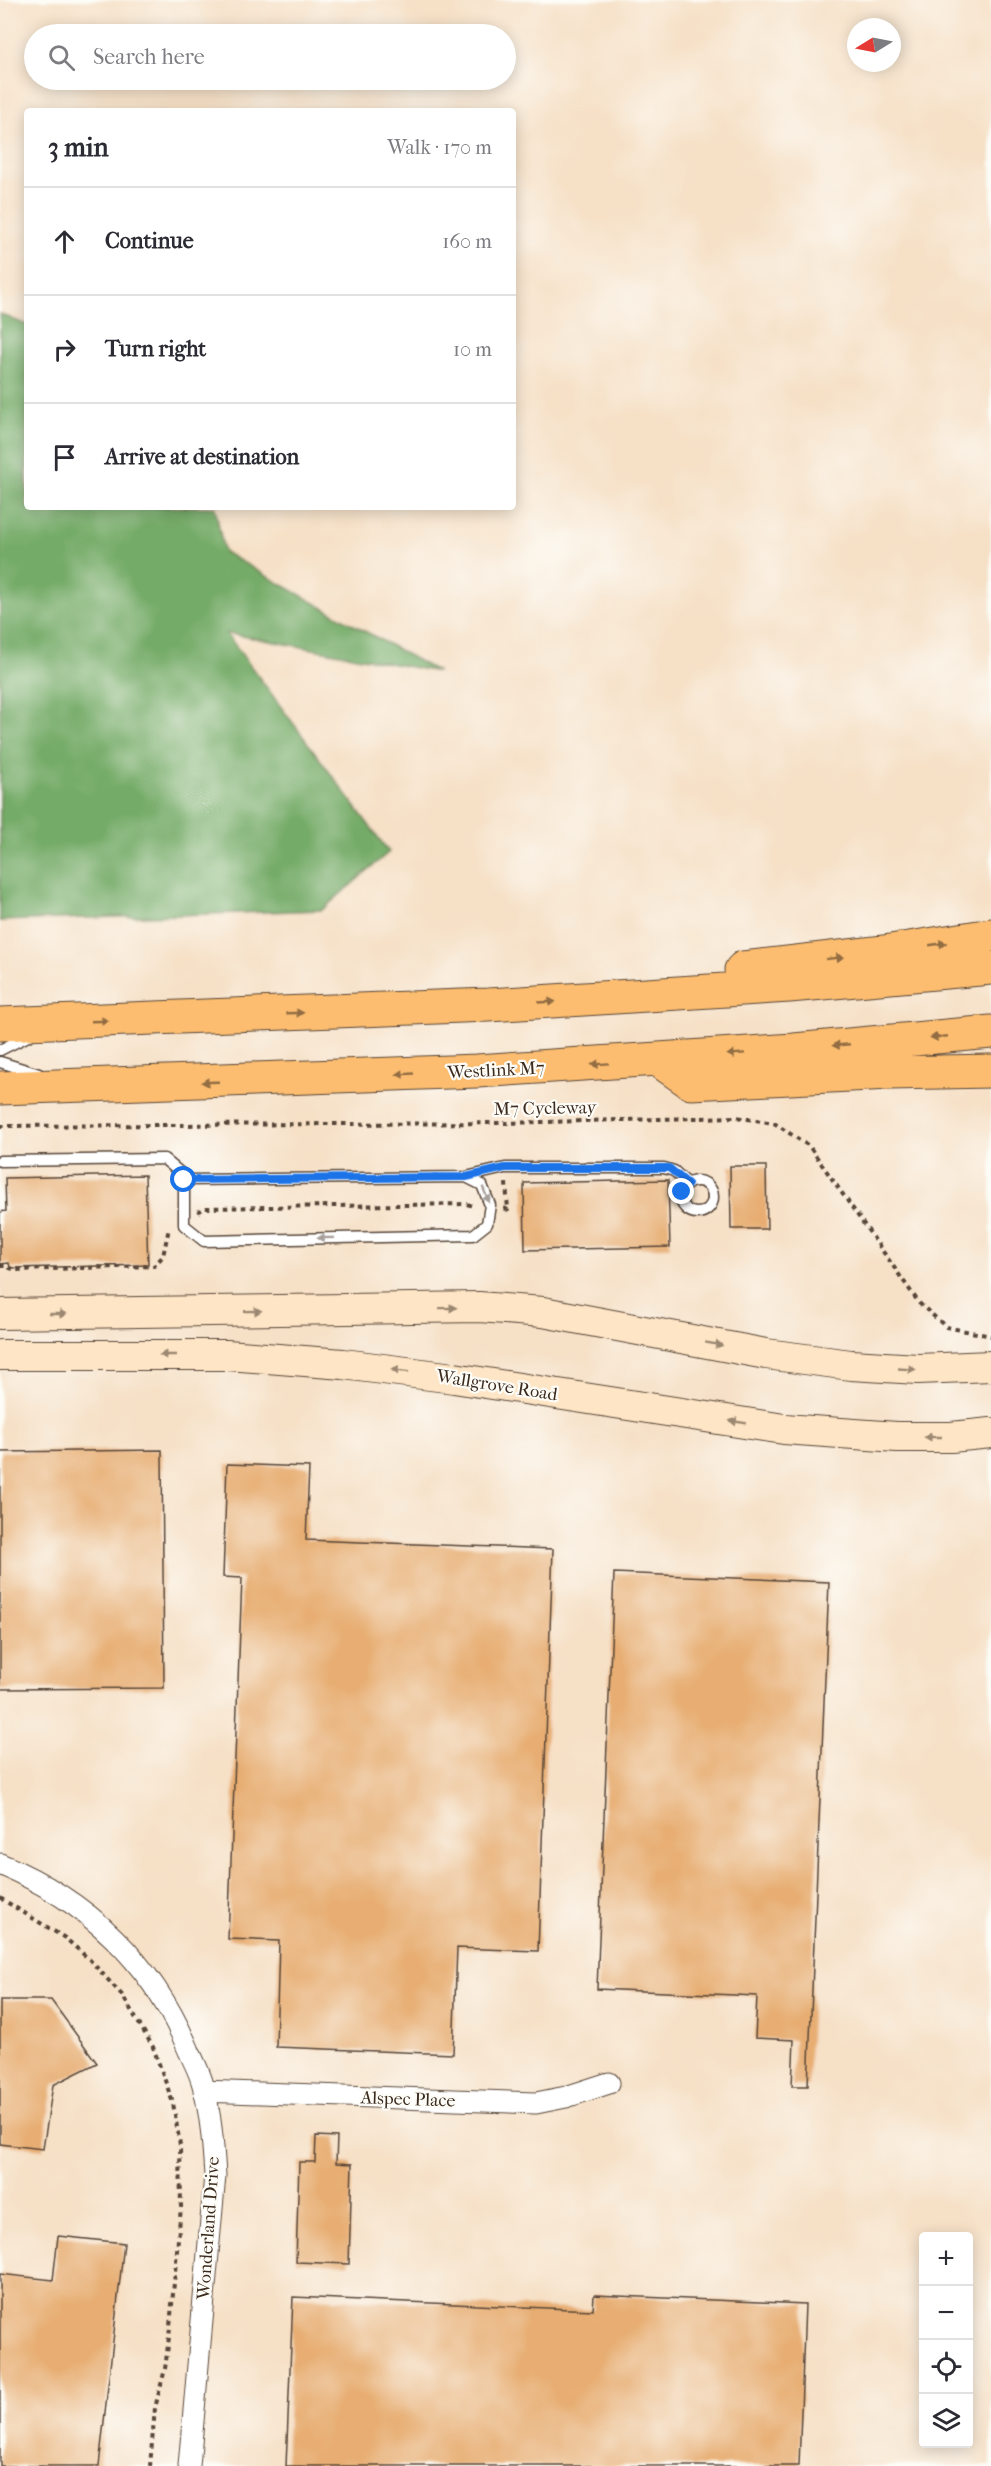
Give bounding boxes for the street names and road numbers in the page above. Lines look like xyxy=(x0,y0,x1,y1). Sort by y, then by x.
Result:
street label: Westlink M7 xyxy=(446,1057,546,1084)
street label: M7 Cycleway xyxy=(493,1097,598,1120)
street label: Wallgrove Road xyxy=(434,1365,559,1405)
street label: Alspec Place xyxy=(359,2087,456,2112)
street label: Wonderland Drive xyxy=(193,2156,224,2301)

